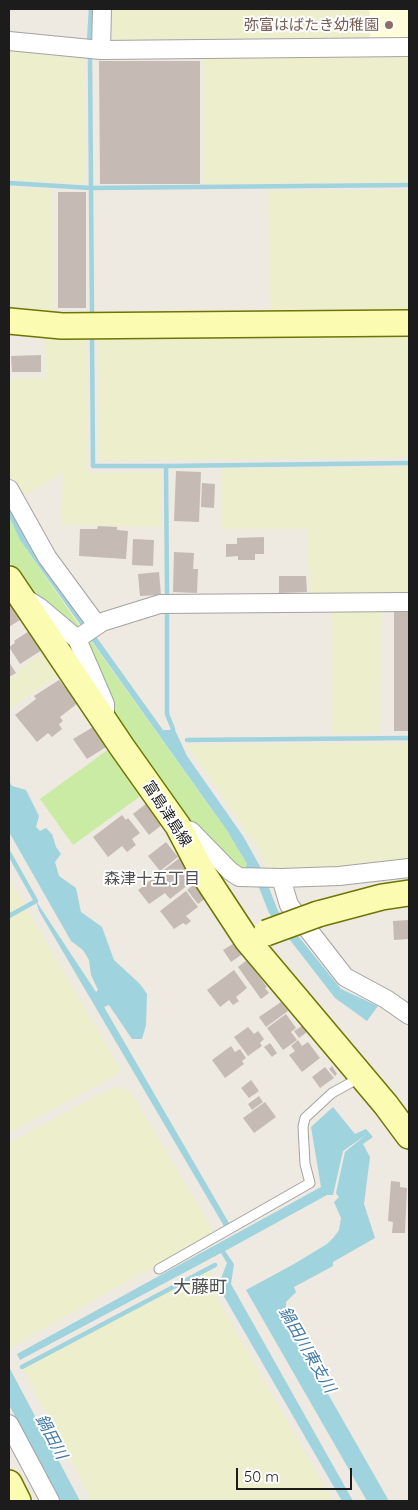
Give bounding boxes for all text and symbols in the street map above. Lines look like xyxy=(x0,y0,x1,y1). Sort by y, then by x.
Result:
place label: 弥富はばたき幼稚園 xyxy=(244,16,379,34)
marker: 弥富はばたき幼稚園 xyxy=(383,19,395,31)
street label: 富島津島線 xyxy=(139,778,195,850)
district label: 森津十五丁目 xyxy=(104,869,200,889)
district label: 大藤町 xyxy=(173,1277,227,1299)
water label: 鍋田川東支川 xyxy=(275,1304,339,1396)
water label: 鍋田川 xyxy=(31,1411,71,1463)
scale bar xyxy=(238,1458,354,1490)
text: 50 m xyxy=(244,1467,279,1486)

